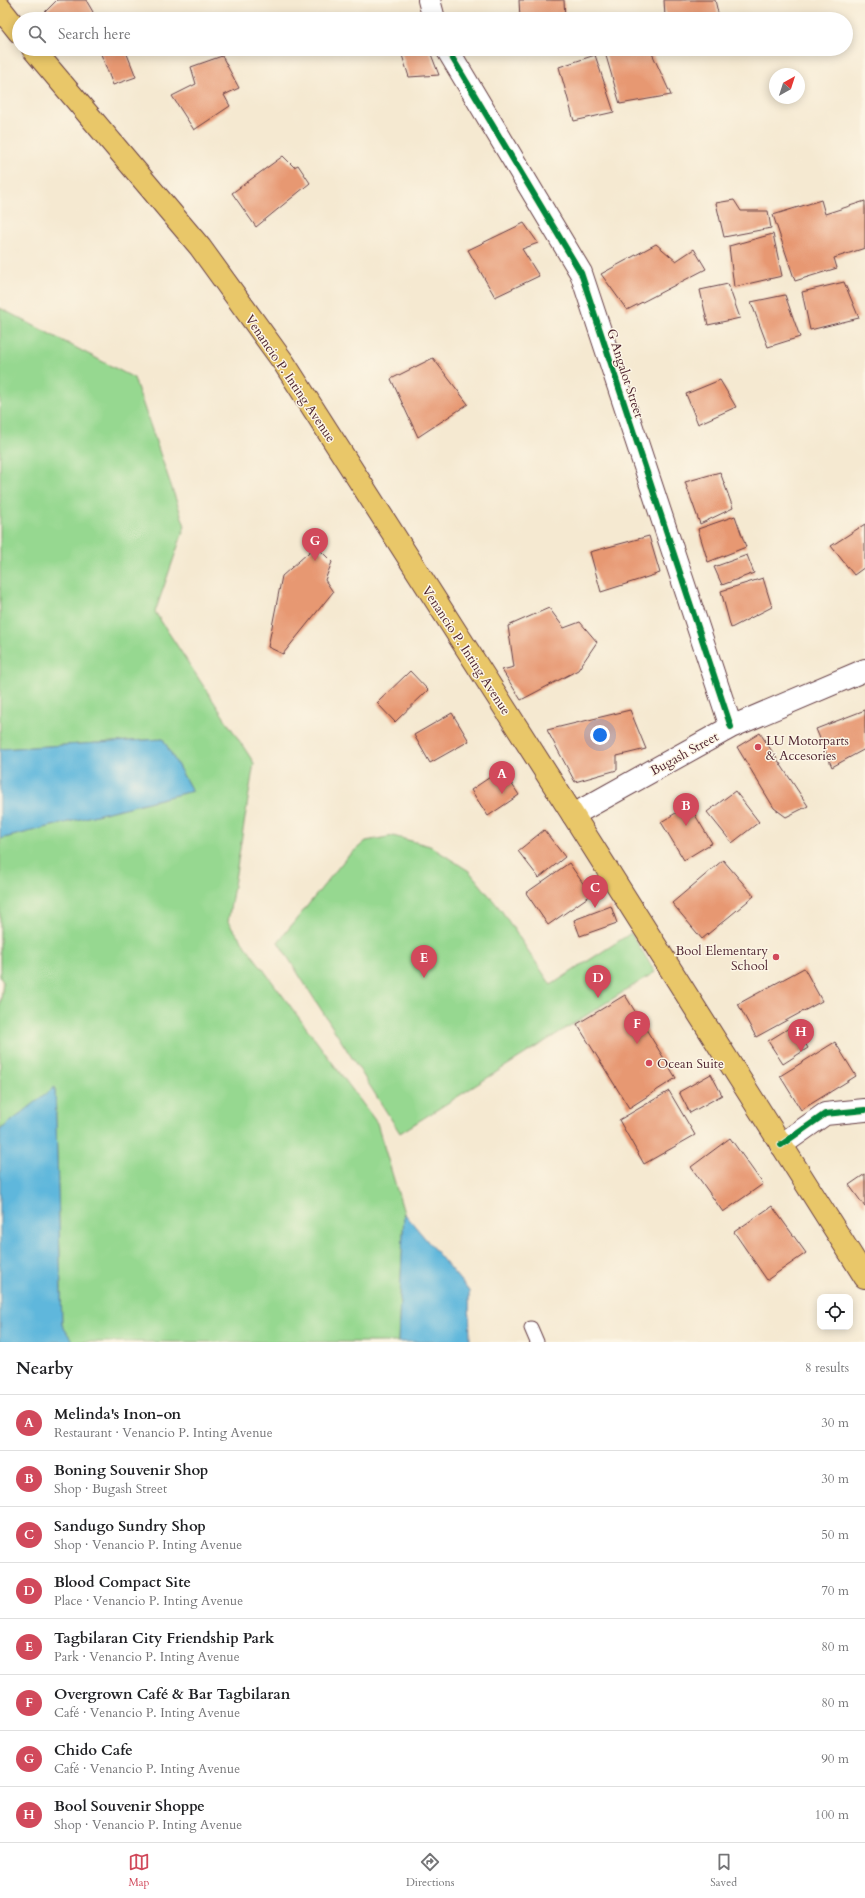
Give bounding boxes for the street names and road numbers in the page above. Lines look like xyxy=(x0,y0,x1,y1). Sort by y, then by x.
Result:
street label: Venancio P. Inting Avenue xyxy=(241,311,340,446)
street label: G Angalot Street xyxy=(602,327,648,420)
street label: Venancio P. Inting Avenue xyxy=(418,583,515,719)
street label: Bugash Street xyxy=(647,728,722,780)

